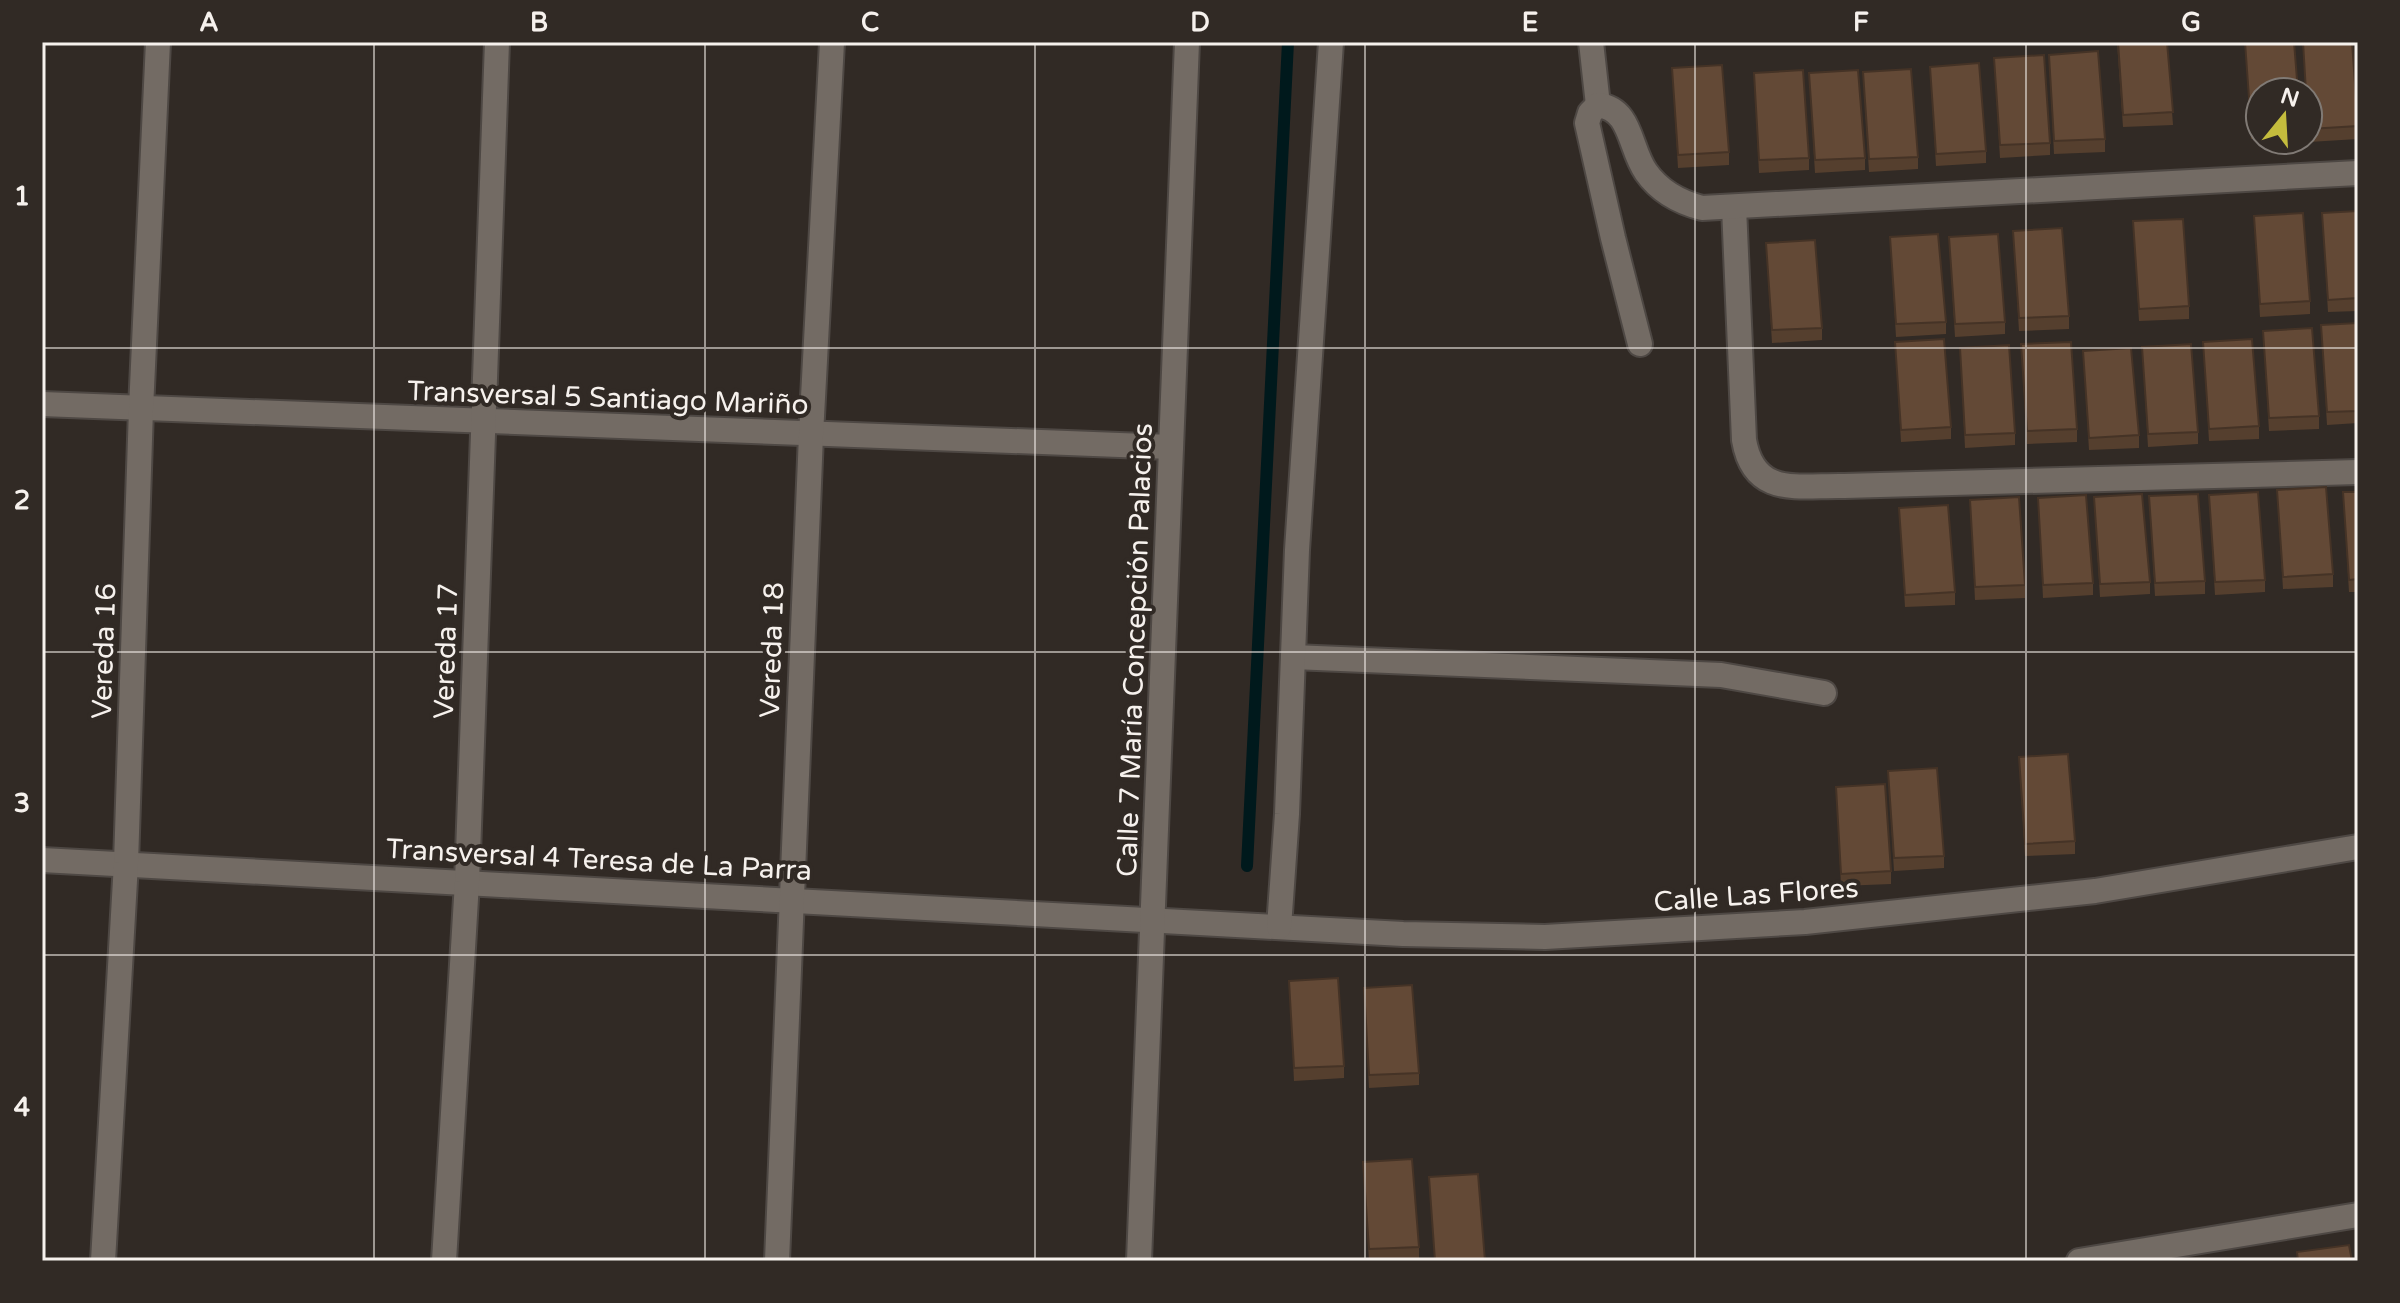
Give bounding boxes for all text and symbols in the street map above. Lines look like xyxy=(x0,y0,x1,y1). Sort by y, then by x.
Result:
text: A xyxy=(199,7,219,38)
text: B xyxy=(530,7,548,38)
text: C xyxy=(861,7,879,38)
text: D xyxy=(1190,7,1210,38)
text: E xyxy=(1522,7,1538,38)
text: F xyxy=(1853,7,1869,38)
text: G xyxy=(2181,7,2201,38)
north arrow xyxy=(2244,76,2324,156)
text: N xyxy=(2277,83,2302,113)
text: 1 xyxy=(14,181,30,212)
street label: Transversal 5 Santiago Mariño xyxy=(407,374,809,422)
street label: Calle 7 María Concepción Palacios xyxy=(1110,422,1160,878)
text: 2 xyxy=(14,485,30,516)
street label: Vereda 18 xyxy=(753,582,791,718)
street label: Vereda 16 xyxy=(85,583,123,719)
street label: Vereda 17 xyxy=(427,583,465,719)
text: 3 xyxy=(14,788,30,819)
street label: Transversal 4 Teresa de La Parra xyxy=(385,832,813,888)
street label: Calle Las Flores xyxy=(1652,871,1860,919)
text: 4 xyxy=(14,1092,30,1123)

